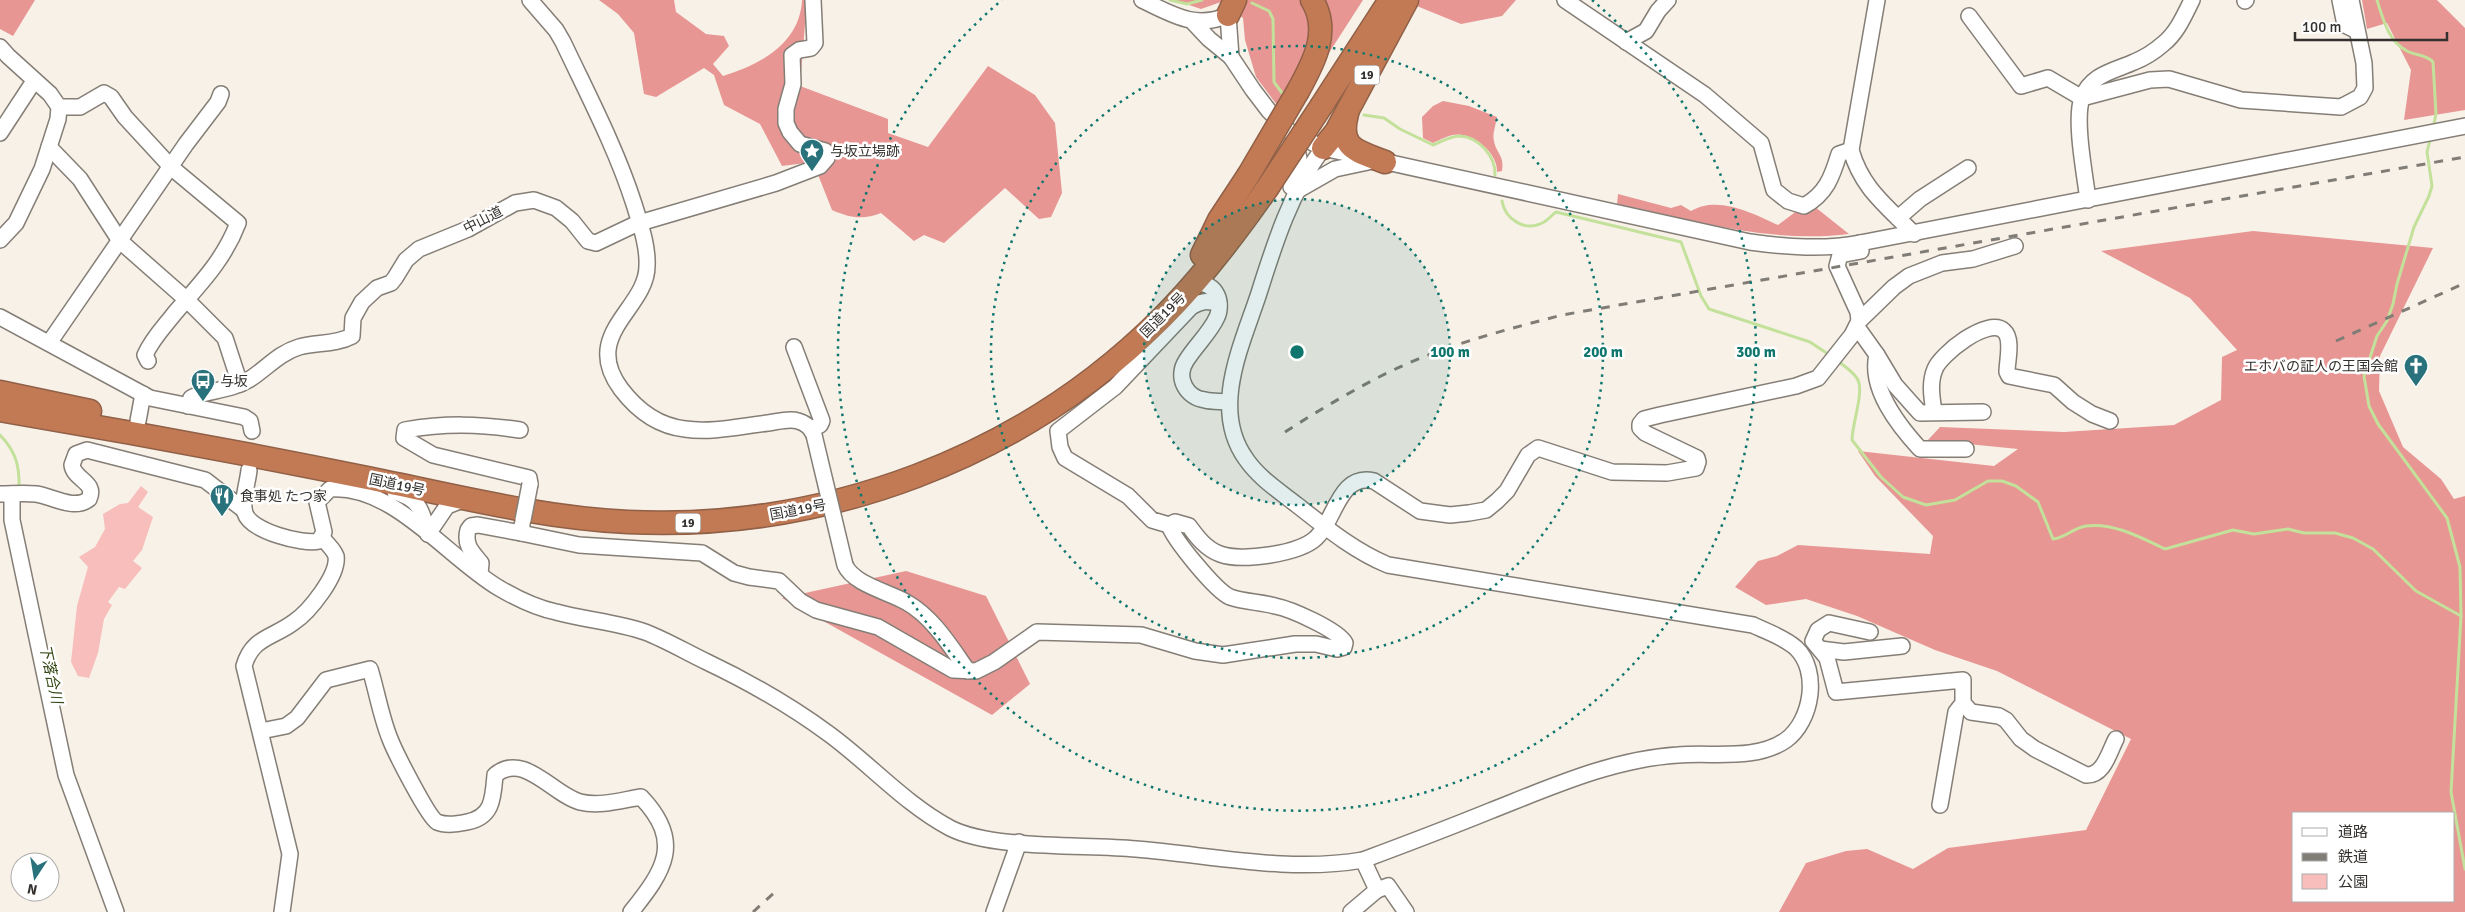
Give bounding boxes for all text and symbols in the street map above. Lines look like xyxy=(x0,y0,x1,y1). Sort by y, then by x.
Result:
scale bar xyxy=(2295,10,2448,42)
text: 100 m xyxy=(2302,18,2342,36)
road number: 19 xyxy=(1354,66,1380,84)
place icon: 与坂立場跡 xyxy=(799,138,825,172)
place label: 与坂立場跡 xyxy=(830,143,900,160)
street label: 中山道 xyxy=(460,203,506,237)
street label: 国道19号 xyxy=(1137,289,1189,341)
centre of rings xyxy=(1288,343,1306,361)
text: 100 m xyxy=(1430,343,1470,361)
text: 200 m xyxy=(1583,343,1623,361)
text: 300 m xyxy=(1736,343,1776,361)
church icon: エホバの証人の王国会館 xyxy=(2403,353,2429,387)
place label: エホバの証人の王国会館 xyxy=(2244,358,2398,375)
bus stop icon: 与坂 xyxy=(190,368,216,402)
place label: 与坂 xyxy=(220,373,248,390)
street label: 国道19号 xyxy=(367,471,427,499)
restaurant icon: 食事処 たつ家 xyxy=(209,483,235,517)
place label: 食事処 たつ家 xyxy=(240,488,327,505)
street label: 国道19号 xyxy=(768,496,828,524)
road number: 19 xyxy=(676,514,700,532)
water label: 下落合川 xyxy=(36,643,66,707)
legend xyxy=(2292,812,2455,902)
text: 道路 xyxy=(2338,823,2368,841)
text: 鉄道 xyxy=(2338,848,2368,866)
north arrow xyxy=(10,852,60,902)
text: 公園 xyxy=(2338,873,2368,891)
text: N xyxy=(26,880,39,899)

